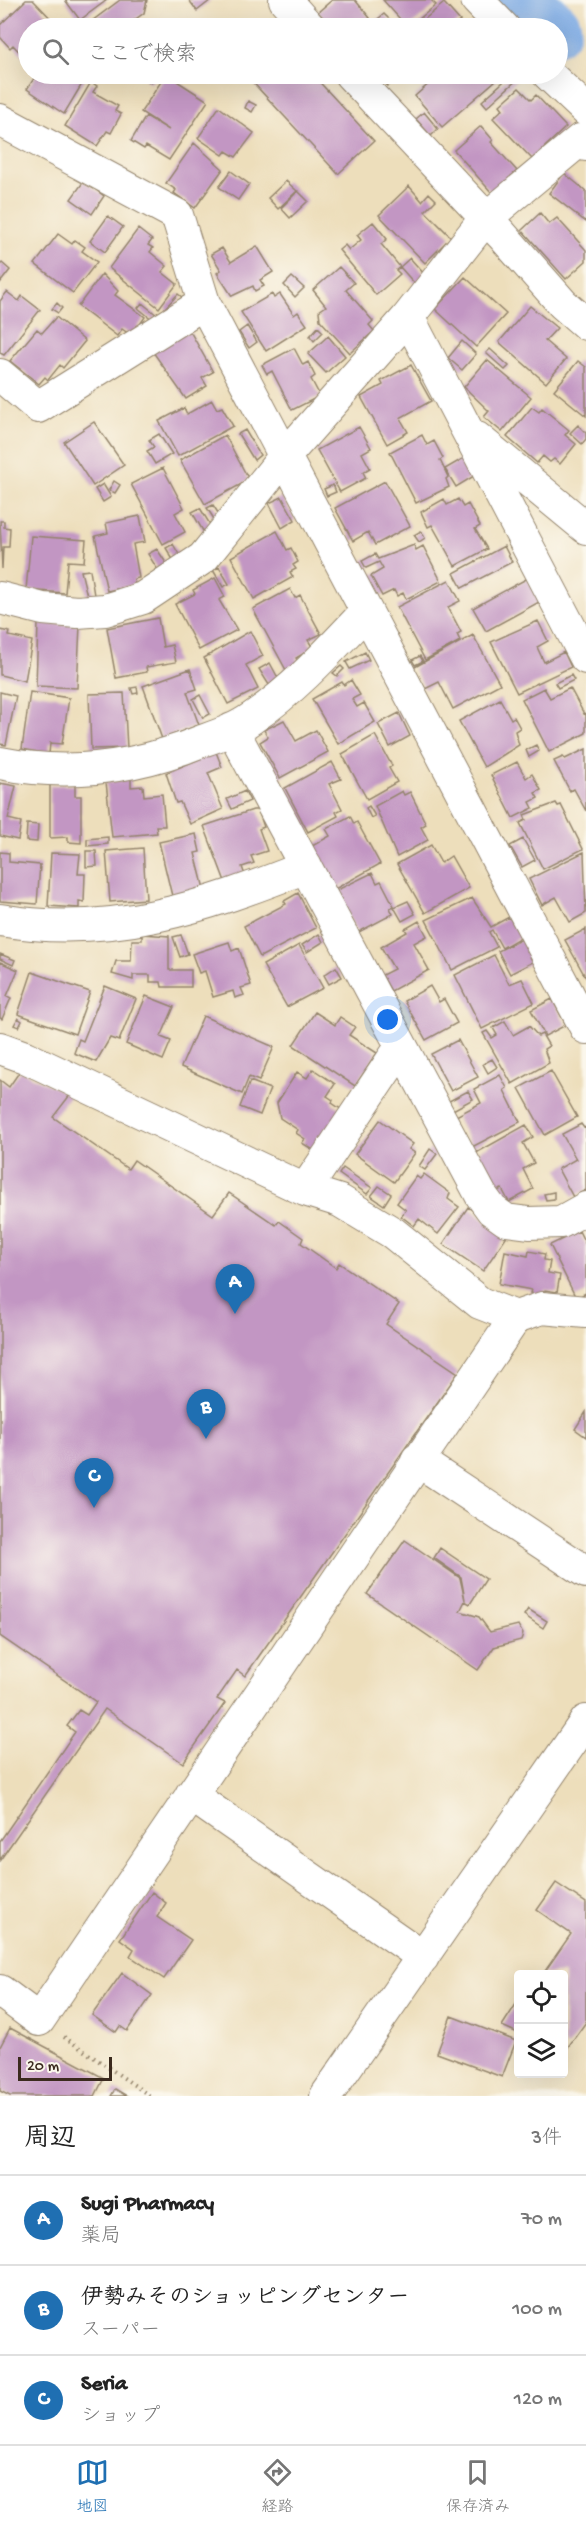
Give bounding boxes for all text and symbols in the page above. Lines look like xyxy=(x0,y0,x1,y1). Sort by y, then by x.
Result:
search box xyxy=(18,18,568,84)
icon: search xyxy=(39,35,72,68)
text: ここで検索 xyxy=(87,43,197,69)
your location xyxy=(373,1005,402,1034)
pin: A xyxy=(216,1264,254,1314)
pin: B xyxy=(186,1390,226,1439)
pin: C xyxy=(74,1458,113,1508)
map controls xyxy=(514,1970,568,2078)
button: locate xyxy=(514,1970,568,2024)
button: layers xyxy=(514,2024,568,2078)
scale bar xyxy=(18,2054,112,2082)
text: 20 m xyxy=(27,2058,59,2077)
text: 周辺 xyxy=(24,2125,76,2156)
text: 3件 xyxy=(532,2128,562,2151)
text: Sugi Pharmacy xyxy=(81,2192,214,2218)
text: A xyxy=(38,2209,49,2232)
text: 70 m xyxy=(521,2209,562,2232)
text: 薬局 xyxy=(81,2226,121,2249)
text: 伊勢みそのショッピングセンター xyxy=(81,2286,409,2312)
text: B xyxy=(38,2299,49,2322)
text: 100 m xyxy=(512,2299,562,2322)
text: スーパー xyxy=(81,2320,160,2343)
text: Seria xyxy=(81,2372,127,2398)
text: C xyxy=(38,2389,49,2412)
text: 120 m xyxy=(514,2389,562,2412)
text: ショップ xyxy=(81,2406,160,2429)
tab: 地図 xyxy=(76,2456,109,2518)
tab: 経路 xyxy=(261,2456,294,2518)
tab: 保存済み xyxy=(446,2456,510,2518)

